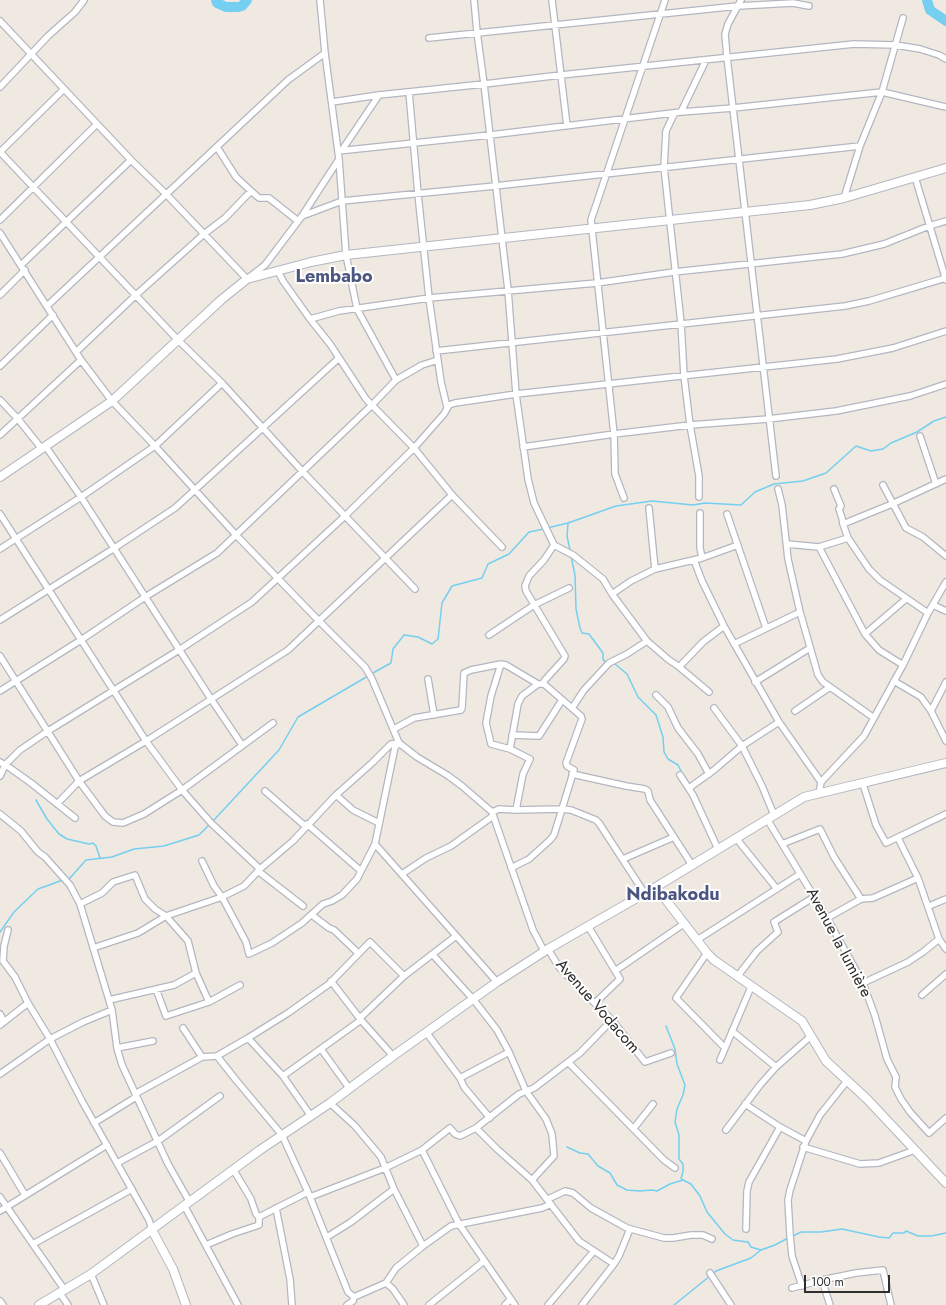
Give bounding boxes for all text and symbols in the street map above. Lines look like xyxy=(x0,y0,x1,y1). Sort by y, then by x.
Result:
district label: Lembabo xyxy=(295,267,373,289)
district label: Ndibakodu xyxy=(626,885,720,907)
street label: Avenue la lumière xyxy=(801,885,875,1001)
street label: Avenue Vodacom xyxy=(551,956,643,1058)
scale bar xyxy=(806,1267,892,1293)
text: 100 m xyxy=(811,1273,844,1291)

